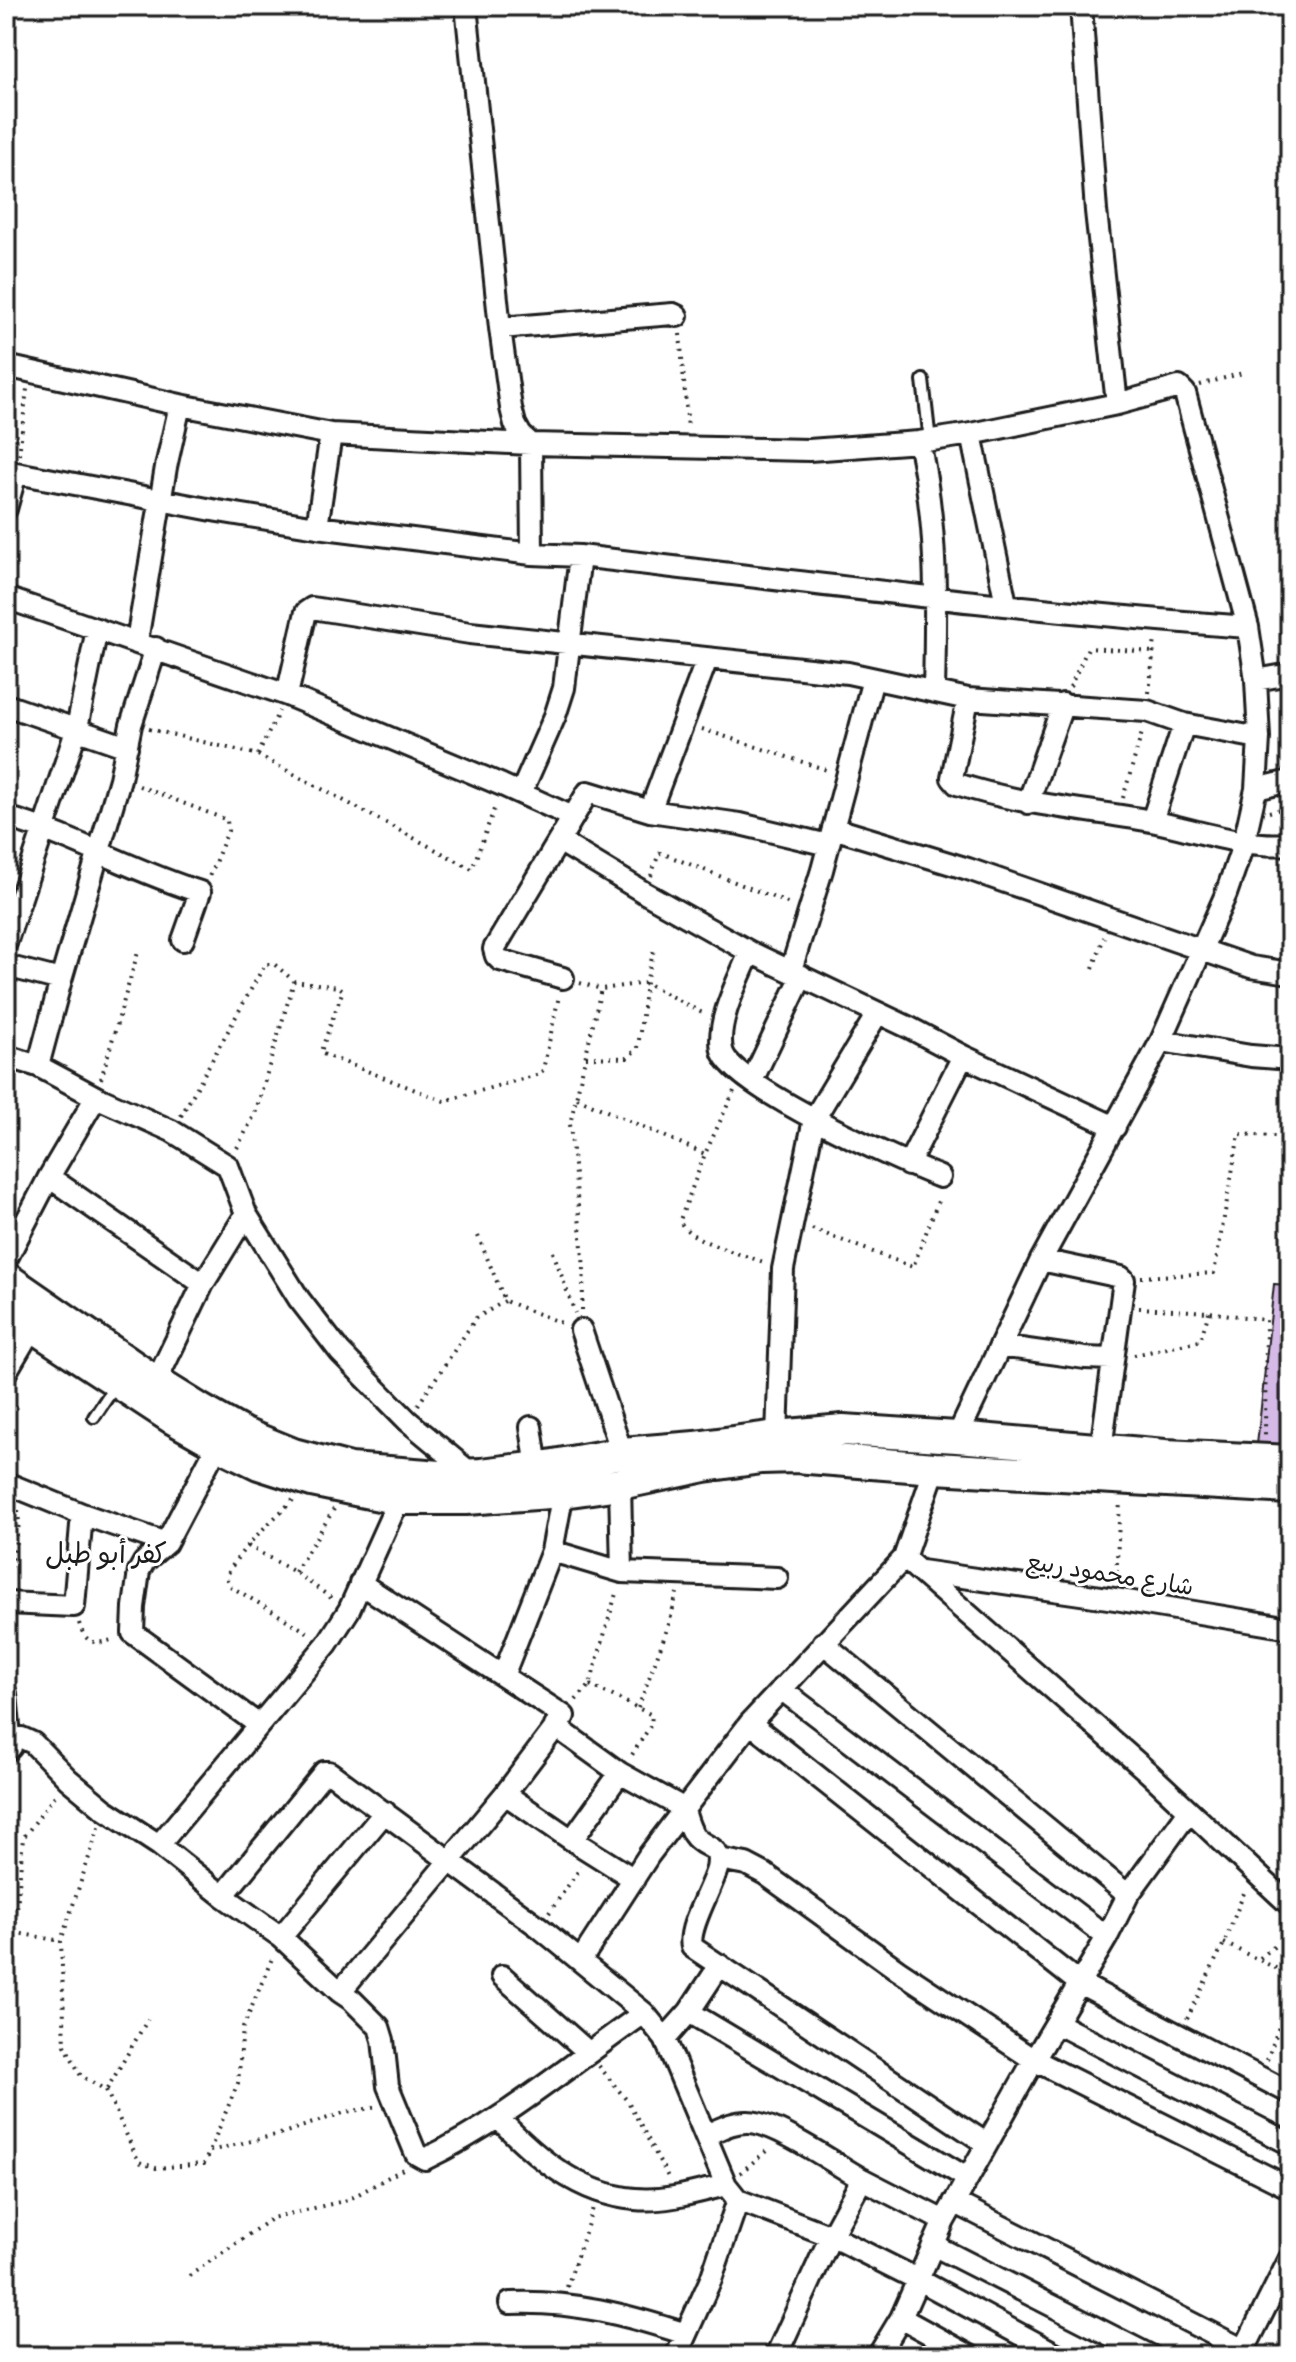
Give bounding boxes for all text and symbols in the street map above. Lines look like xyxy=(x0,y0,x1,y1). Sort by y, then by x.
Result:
district label: كفر أبو طبل xyxy=(45,1535,167,1571)
street label: شارع محمود ربيع xyxy=(1024,1545,1196,1604)

